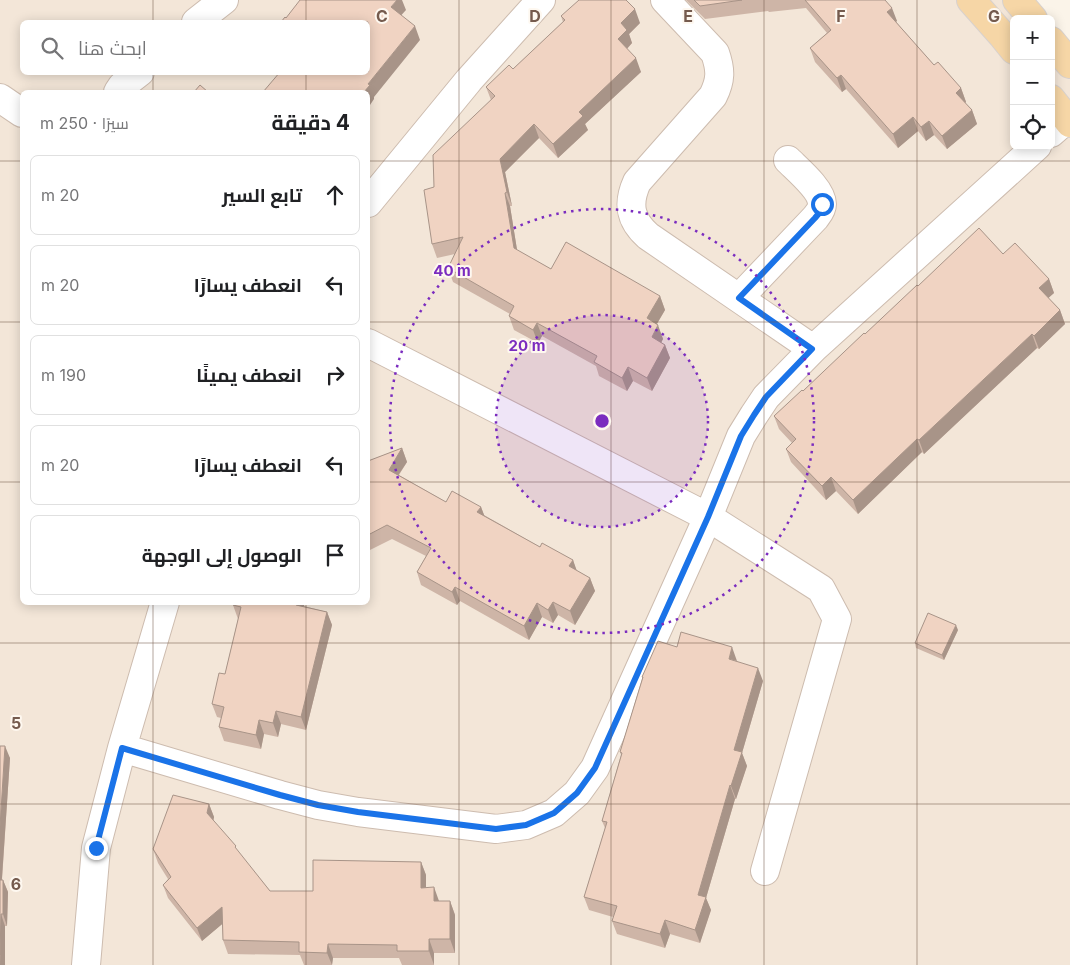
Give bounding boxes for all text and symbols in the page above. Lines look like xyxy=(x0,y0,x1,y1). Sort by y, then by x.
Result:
text: C xyxy=(376,6,388,26)
text: D xyxy=(529,6,541,26)
text: E xyxy=(683,6,693,26)
text: F xyxy=(836,6,846,26)
text: G xyxy=(988,6,1000,26)
map controls xyxy=(1010,15,1055,150)
button: + xyxy=(1010,15,1055,60)
search box xyxy=(20,20,370,75)
icon: search xyxy=(38,34,66,62)
text: ابحث هنا xyxy=(78,37,147,60)
button: − xyxy=(1010,60,1055,105)
button: locate xyxy=(1010,105,1055,150)
text: 4 دقيقة xyxy=(271,110,350,135)
text: سيرًا · 250 m xyxy=(40,113,129,133)
icon: ahead xyxy=(321,181,349,209)
text: تابع السير xyxy=(222,184,302,207)
text: 20 m xyxy=(41,185,79,205)
route start xyxy=(811,193,834,216)
text: 40 m xyxy=(433,261,471,280)
icon: left xyxy=(321,271,349,299)
text: انعطف يسارًا xyxy=(194,274,302,297)
text: 20 m xyxy=(41,275,79,295)
text: 20 m xyxy=(509,336,545,355)
icon: right xyxy=(321,361,349,389)
text: انعطف يمينًا xyxy=(196,364,302,387)
text: 190 m xyxy=(41,365,86,385)
centre of rings xyxy=(593,412,611,430)
icon: left xyxy=(321,451,349,479)
text: انعطف يسارًا xyxy=(194,454,302,477)
text: 20 m xyxy=(41,455,79,475)
icon: arrive xyxy=(321,541,349,569)
text: الوصول إلى الوجهة xyxy=(142,544,302,567)
text: 5 xyxy=(11,713,21,733)
route end xyxy=(85,837,108,860)
text: 6 xyxy=(11,874,21,894)

